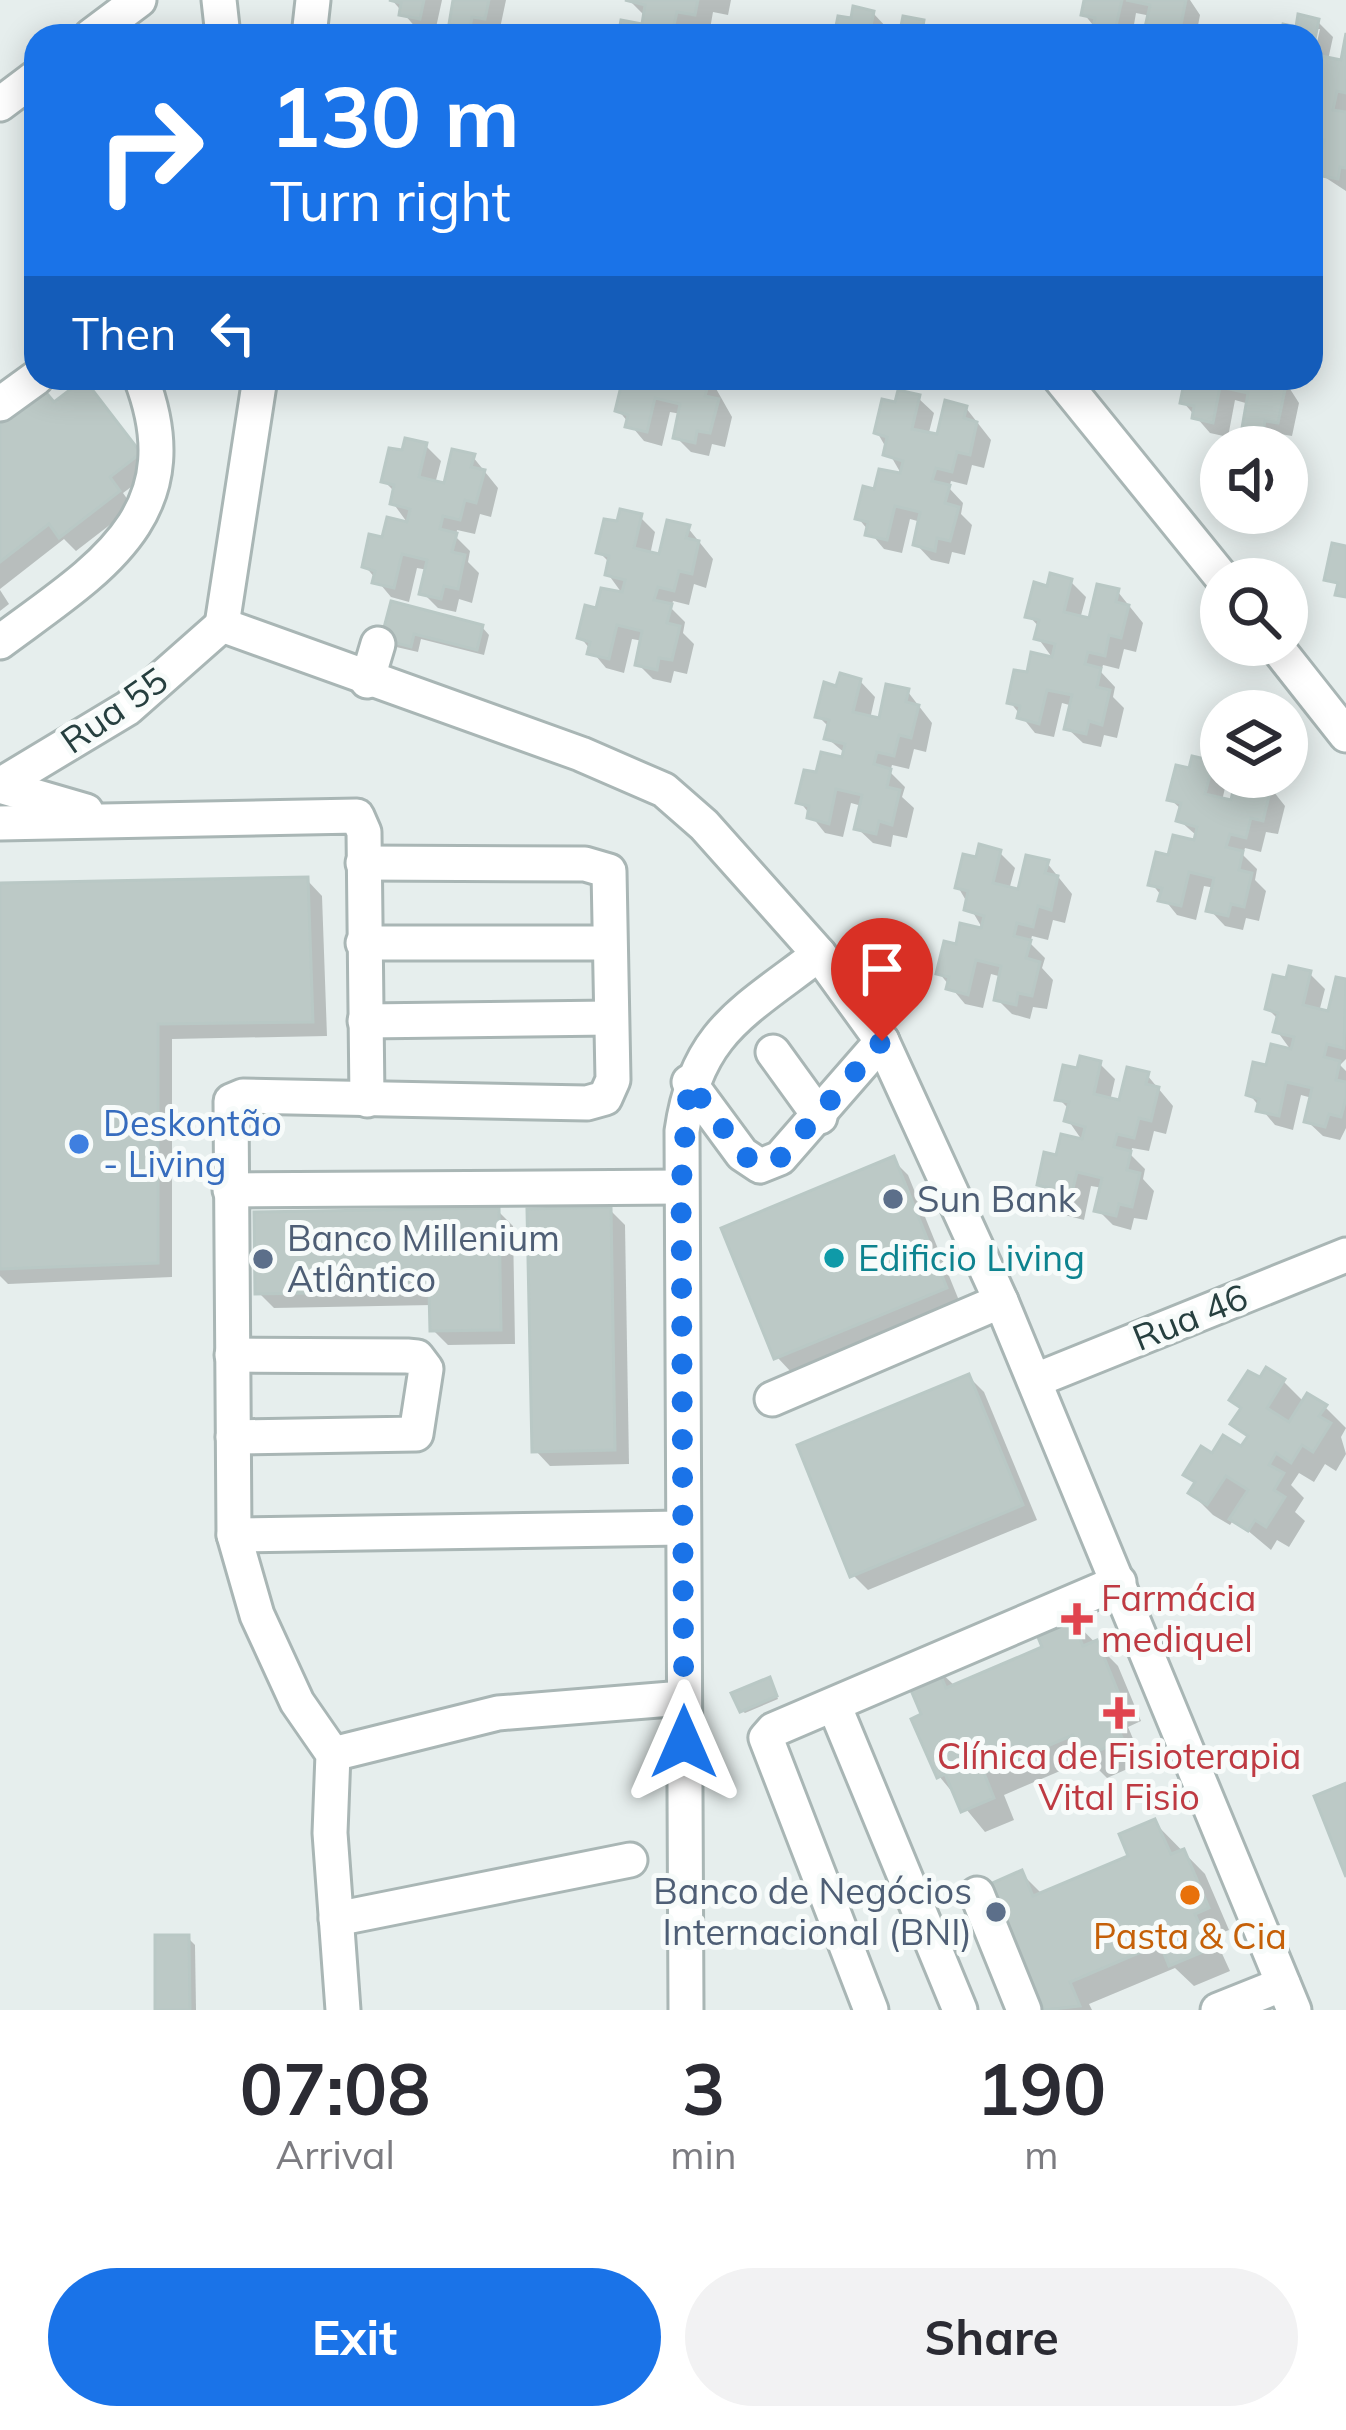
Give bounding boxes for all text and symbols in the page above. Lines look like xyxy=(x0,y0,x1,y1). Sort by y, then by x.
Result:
text: 130 m xyxy=(270,63,520,168)
icon: right xyxy=(72,72,228,228)
text: Turn right xyxy=(270,167,511,235)
icon: left xyxy=(200,300,266,366)
text: Then xyxy=(72,305,176,361)
map controls xyxy=(1200,426,1308,798)
button: sound xyxy=(1200,426,1308,534)
button: search xyxy=(1200,558,1308,666)
street label: Rua 55 xyxy=(52,657,176,762)
button: layers xyxy=(1200,690,1308,798)
pin xyxy=(831,918,933,1041)
icon: arrive xyxy=(849,936,915,1002)
place label: Deskontão - Living xyxy=(103,1100,282,1186)
marker: Deskontão - Living xyxy=(66,1131,92,1157)
place label: Sun Bank xyxy=(917,1176,1077,1221)
marker: Sun Bank xyxy=(880,1186,906,1212)
place label: Banco Millenium Atlântico xyxy=(287,1215,560,1301)
place label: Edificio Living xyxy=(858,1235,1085,1280)
marker: Edificio Living xyxy=(821,1245,847,1271)
marker: Banco Millenium Atlântico xyxy=(250,1246,276,1272)
street label: Rua 46 xyxy=(1126,1273,1254,1360)
place label: Farmácia mediquel xyxy=(1101,1575,1256,1661)
marker: Farmácia mediquel xyxy=(1064,1606,1090,1632)
position arrow xyxy=(621,1679,747,1805)
marker: Clínica de Fisioterapia Vital Fisio xyxy=(1103,1697,1135,1729)
place label: Clínica de Fisioterapia Vital Fisio xyxy=(937,1733,1301,1819)
place label: Banco de Negócios Internacional (BNI) xyxy=(653,1868,972,1954)
marker: Pasta & Cia xyxy=(1177,1882,1203,1908)
marker: Banco de Negócios Internacional (BNI) xyxy=(983,1899,1009,1925)
place label: Pasta & Cia xyxy=(1093,1913,1287,1958)
text: 07:08 xyxy=(240,2043,430,2133)
text: 3 xyxy=(682,2043,725,2133)
text: 190 xyxy=(977,2043,1106,2133)
text: Arrival xyxy=(276,2130,395,2179)
text: min xyxy=(670,2130,737,2179)
text: m xyxy=(1024,2130,1058,2179)
button: Exit xyxy=(48,2268,661,2406)
button: Share xyxy=(685,2268,1298,2406)

